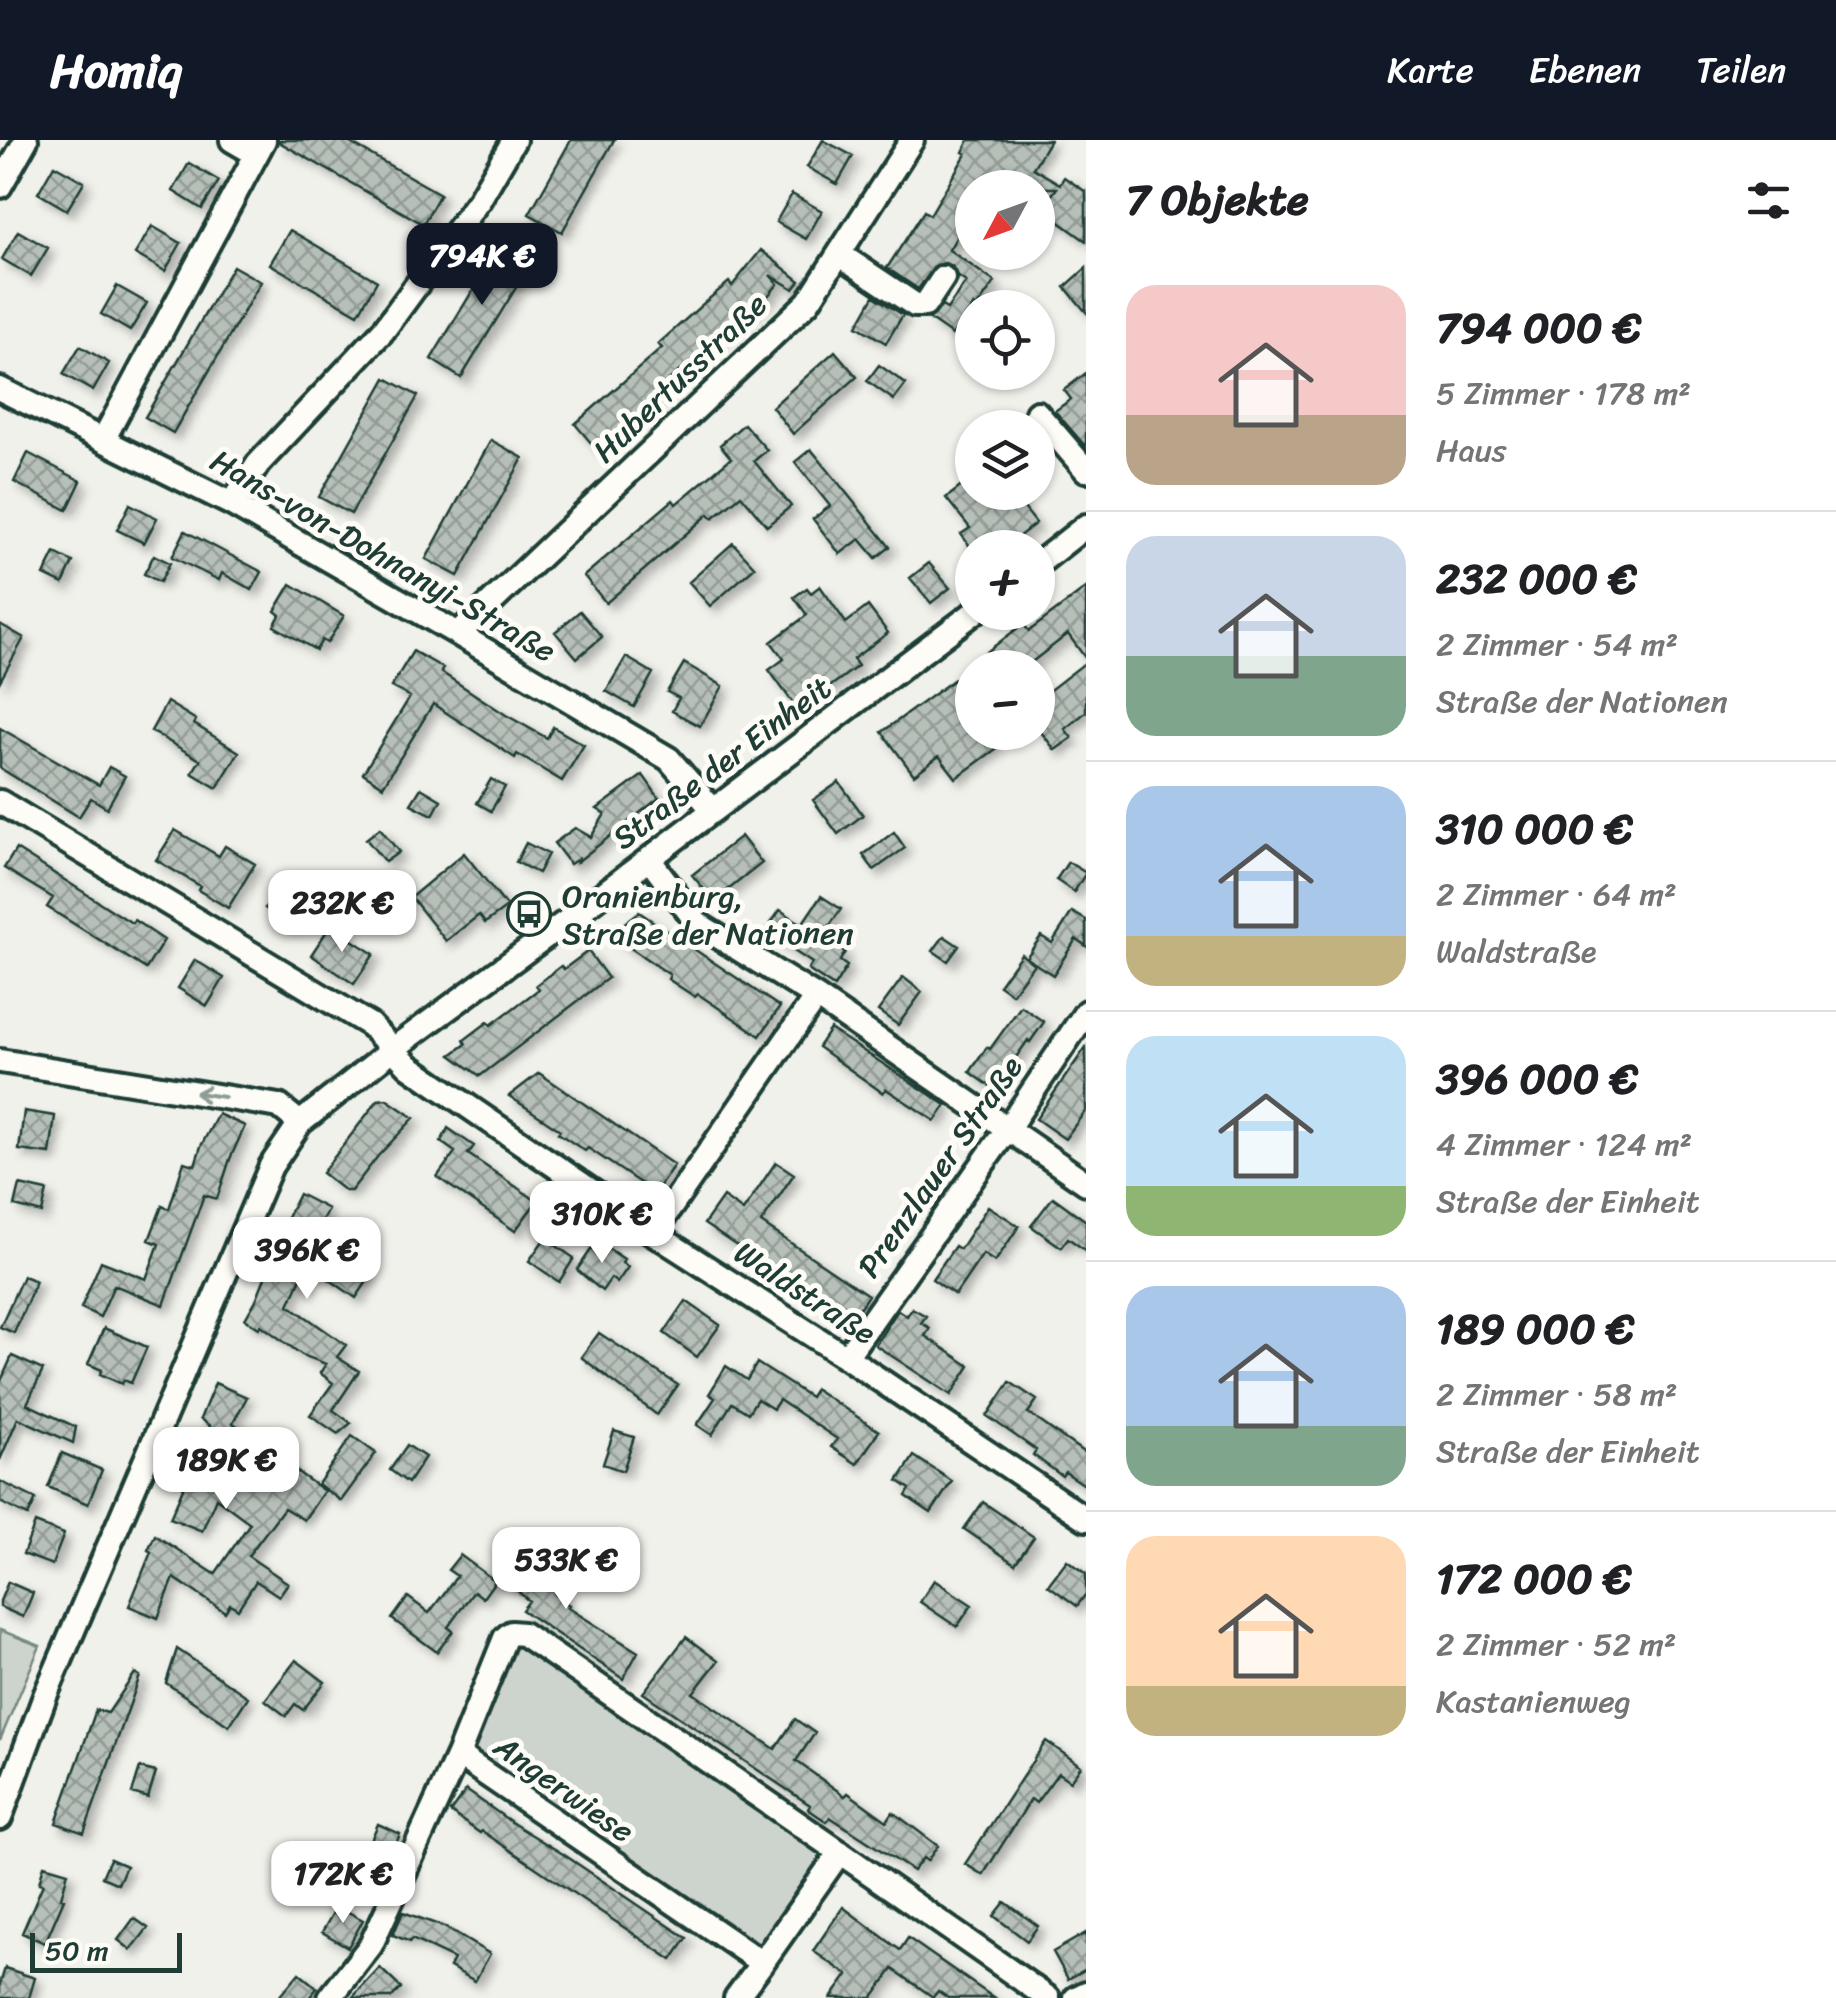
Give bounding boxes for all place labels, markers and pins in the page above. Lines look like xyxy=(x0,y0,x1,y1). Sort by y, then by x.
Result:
pin: 794K € xyxy=(401,223,563,308)
place label: Oranienburg, Straße der Nationen xyxy=(562,868,854,962)
pin: 232K € xyxy=(261,870,423,955)
bus stop icon: Oranienburg, Straße der Nationen xyxy=(506,891,552,937)
pin: 310K € xyxy=(521,1181,683,1266)
pin: 396K € xyxy=(226,1217,388,1302)
pin: 189K € xyxy=(145,1427,307,1512)
pin: 533K € xyxy=(485,1527,647,1612)
pin: 172K € xyxy=(262,1841,424,1926)

